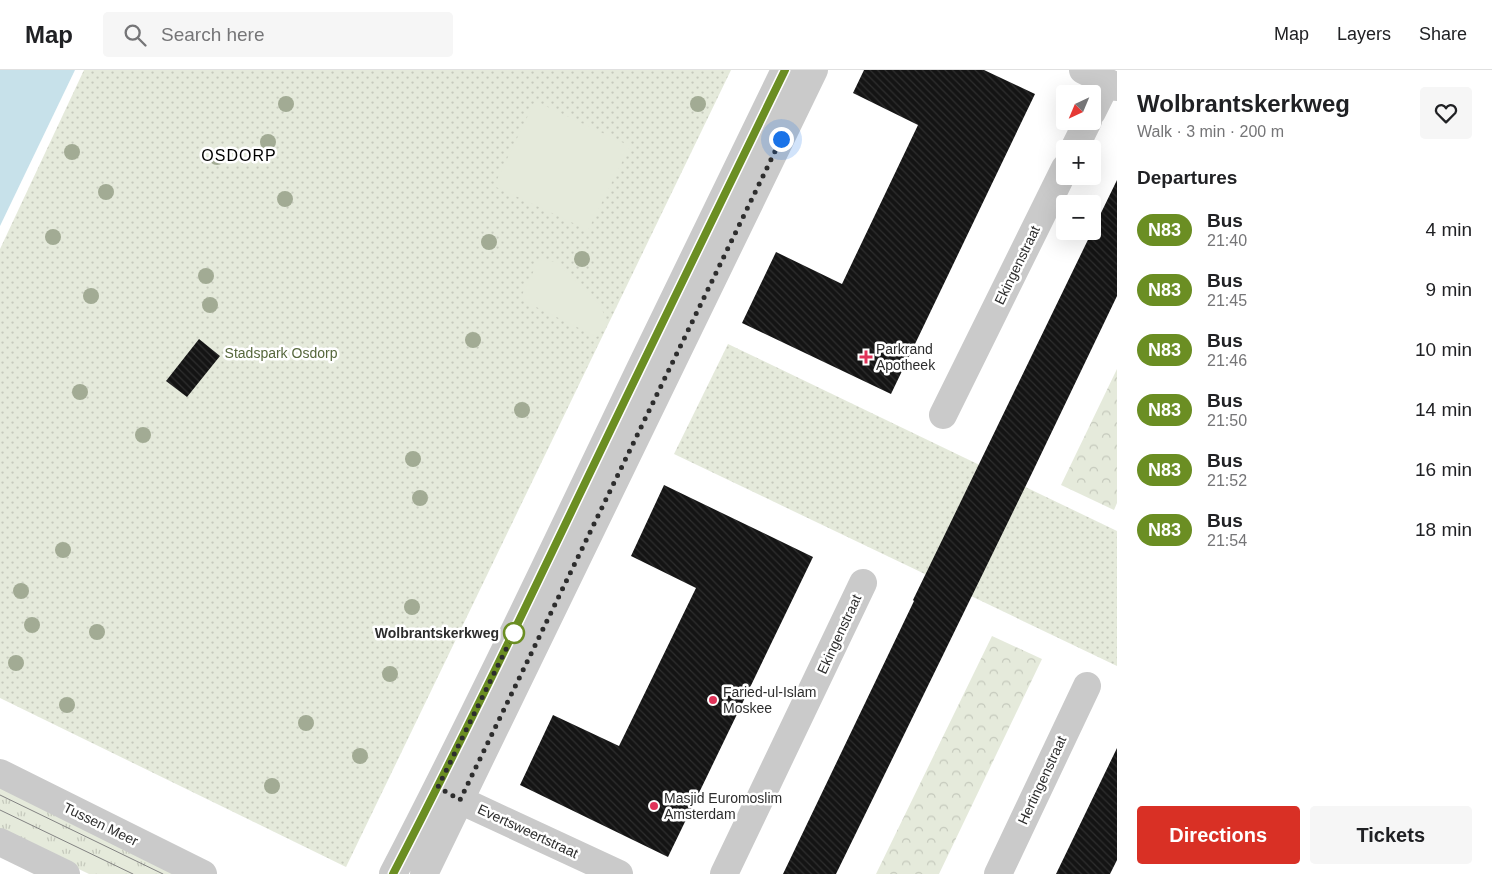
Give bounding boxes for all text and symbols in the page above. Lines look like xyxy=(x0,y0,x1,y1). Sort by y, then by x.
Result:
search box xyxy=(103,12,453,57)
text: Map xyxy=(25,21,73,48)
icon: search xyxy=(121,21,149,49)
text: Search here xyxy=(161,24,265,45)
text: Map xyxy=(1274,24,1309,44)
text: Layers xyxy=(1337,24,1391,44)
text: Share xyxy=(1419,24,1467,44)
north arrow xyxy=(1056,85,1101,130)
map controls xyxy=(1056,85,1101,240)
button: heart xyxy=(1420,87,1472,139)
text: Wolbrantskerkweg xyxy=(1137,90,1350,117)
text: Walk · 3 min · 200 m xyxy=(1137,123,1284,140)
your location xyxy=(769,127,794,152)
button: + xyxy=(1056,140,1101,185)
district label: OSDORP xyxy=(201,147,277,164)
text: Departures xyxy=(1137,167,1237,188)
button: − xyxy=(1056,195,1101,240)
text: Bus xyxy=(1207,210,1243,231)
text: 4 min xyxy=(1426,219,1472,240)
text: N83 xyxy=(1148,220,1181,240)
street label: Ekingenstraat xyxy=(991,223,1043,307)
text: 21:40 xyxy=(1207,232,1247,249)
text: Bus xyxy=(1207,270,1243,291)
text: 9 min xyxy=(1426,279,1472,300)
text: N83 xyxy=(1148,280,1181,300)
text: 21:45 xyxy=(1207,292,1247,309)
text: Bus xyxy=(1207,330,1243,351)
text: 10 min xyxy=(1415,339,1472,360)
text: N83 xyxy=(1148,340,1181,360)
place label: Parkrand Apotheek xyxy=(876,341,936,373)
park label: Stadspark Osdorp xyxy=(225,345,338,361)
marker: Parkrand Apotheek xyxy=(860,351,872,363)
text: 21:46 xyxy=(1207,352,1247,369)
text: Bus xyxy=(1207,390,1243,411)
text: 14 min xyxy=(1415,399,1472,420)
text: N83 xyxy=(1148,400,1181,420)
text: 21:50 xyxy=(1207,412,1247,429)
text: Bus xyxy=(1207,450,1243,471)
text: 16 min xyxy=(1415,459,1472,480)
text: N83 xyxy=(1148,460,1181,480)
text: 21:52 xyxy=(1207,472,1247,489)
text: Bus xyxy=(1207,510,1243,531)
text: 18 min xyxy=(1415,519,1472,540)
text: N83 xyxy=(1148,520,1181,540)
text: 21:54 xyxy=(1207,532,1247,549)
street label: Ekingenstraat xyxy=(814,592,864,676)
marker: Wolbrantskerkweg xyxy=(503,622,525,644)
place label: Wolbrantskerkweg xyxy=(375,625,499,641)
place label: Faried-ul-Islam Moskee xyxy=(723,684,816,716)
marker: Faried-ul-Islam Moskee xyxy=(707,694,719,706)
street label: Hertingenstraat xyxy=(1015,733,1070,827)
place label: Masjid Euromoslim Amsterdam xyxy=(664,790,782,822)
street label: Tussen Meer xyxy=(61,799,141,849)
marker: Masjid Euromoslim Amsterdam xyxy=(648,800,660,812)
street label: Evertsweertstraat xyxy=(475,801,581,861)
button: Directions xyxy=(1137,806,1300,864)
button: Tickets xyxy=(1310,806,1472,864)

